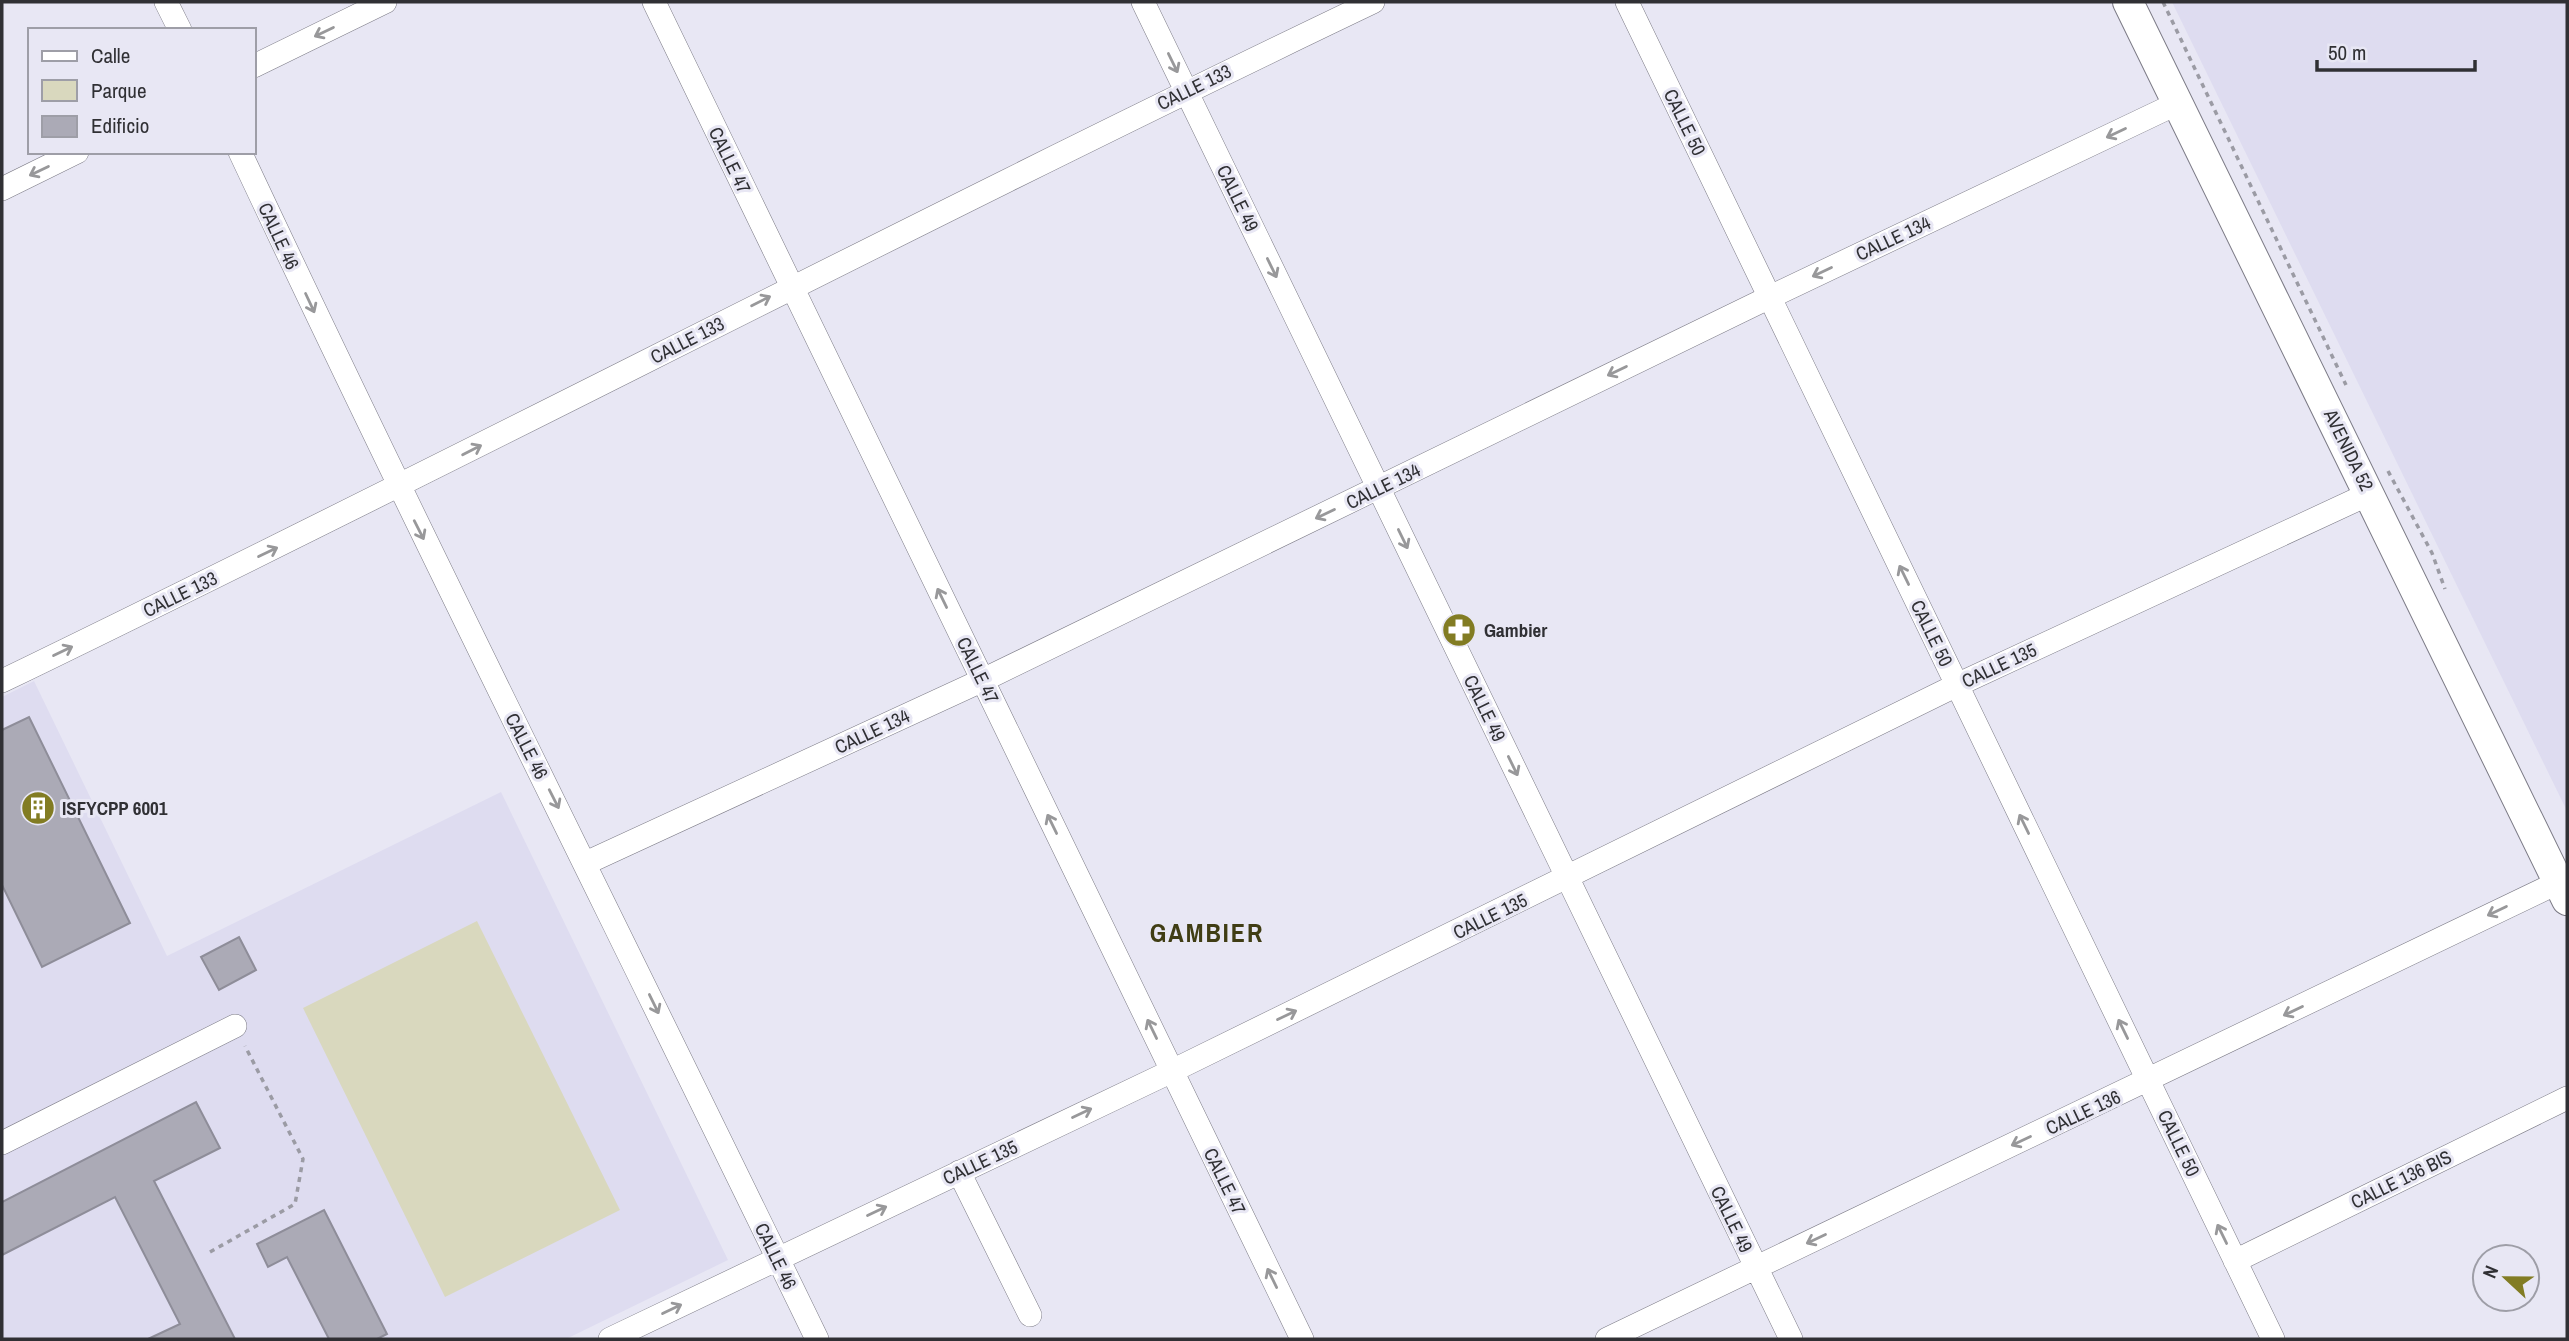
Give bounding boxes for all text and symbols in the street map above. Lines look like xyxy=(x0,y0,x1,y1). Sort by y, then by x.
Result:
one-way arrow xyxy=(314,25,335,39)
legend xyxy=(28,28,256,154)
scale bar xyxy=(2317,28,2474,72)
text: 50 m xyxy=(2328,38,2366,67)
text: Calle xyxy=(91,41,130,70)
one-way arrow xyxy=(1167,52,1180,73)
street label: CALLE 133 xyxy=(1152,58,1236,116)
text: Parque xyxy=(91,76,147,105)
street label: CALLE 50 xyxy=(1658,84,1712,160)
text: Edificio xyxy=(91,111,149,140)
street label: CALLE 47 xyxy=(703,122,757,198)
one-way arrow xyxy=(2106,126,2127,140)
street label: CALLE 49 xyxy=(1211,160,1265,236)
one-way arrow xyxy=(29,164,50,178)
street label: CALLE 46 xyxy=(252,198,306,274)
street label: CALLE 134 xyxy=(1851,209,1935,267)
one-way arrow xyxy=(1266,257,1280,278)
one-way arrow xyxy=(1812,266,1833,279)
one-way arrow xyxy=(304,292,318,313)
one-way arrow xyxy=(750,294,771,308)
street label: CALLE 133 xyxy=(646,310,728,370)
one-way arrow xyxy=(1607,365,1628,379)
street label: AVENIDA 52 xyxy=(2318,404,2380,495)
one-way arrow xyxy=(461,443,481,457)
street label: CALLE 134 xyxy=(1341,457,1425,515)
one-way arrow xyxy=(1315,508,1336,522)
one-way arrow xyxy=(412,519,426,540)
one-way arrow xyxy=(1397,528,1411,549)
one-way arrow xyxy=(257,544,278,558)
street label: CALLE 133 xyxy=(138,565,222,623)
one-way arrow xyxy=(1897,565,1910,586)
one-way arrow xyxy=(935,588,949,609)
street label: CALLE 50 xyxy=(1905,595,1959,671)
pharmacy icon: Gambier xyxy=(1440,611,1478,649)
place label: Gambier xyxy=(1484,617,1547,643)
street label: CALLE 47 xyxy=(951,632,1005,708)
street label: CALLE 135 xyxy=(1957,636,2041,694)
one-way arrow xyxy=(52,644,73,657)
street label: CALLE 49 xyxy=(1458,670,1512,746)
street label: CALLE 134 xyxy=(830,702,914,760)
street label: CALLE 46 xyxy=(499,708,555,784)
one-way arrow xyxy=(1507,755,1520,776)
one-way arrow xyxy=(547,788,561,809)
building icon: ISFYCPP 6001 xyxy=(19,789,57,827)
place label: ISFYCPP 6001 xyxy=(62,795,168,821)
one-way arrow xyxy=(1045,814,1059,835)
one-way arrow xyxy=(2017,814,2031,835)
street label: CALLE 135 xyxy=(1448,887,1532,945)
one-way arrow xyxy=(2487,905,2508,919)
district label: GAMBIER xyxy=(1150,915,1264,950)
one-way arrow xyxy=(647,993,661,1014)
one-way arrow xyxy=(2283,1004,2304,1018)
one-way arrow xyxy=(1276,1007,1297,1021)
one-way arrow xyxy=(1144,1019,1158,1040)
one-way arrow xyxy=(2116,1019,2130,1040)
street label: CALLE 136 xyxy=(2041,1083,2125,1141)
street label: CALLE 50 xyxy=(2152,1105,2206,1181)
one-way arrow xyxy=(1071,1106,1092,1120)
street label: CALLE 135 xyxy=(938,1133,1022,1191)
one-way arrow xyxy=(2011,1135,2032,1149)
street label: CALLE 47 xyxy=(1198,1143,1252,1219)
street label: CALLE 136 BIS xyxy=(2346,1143,2456,1215)
street label: CALLE 49 xyxy=(1705,1181,1759,1257)
one-way arrow xyxy=(866,1204,887,1217)
street label: CALLE 46 xyxy=(749,1218,803,1294)
one-way arrow xyxy=(2215,1224,2228,1245)
one-way arrow xyxy=(1806,1233,1827,1247)
north arrow xyxy=(2471,1243,2541,1313)
text: N xyxy=(2476,1262,2504,1282)
one-way arrow xyxy=(1265,1268,1279,1289)
one-way arrow xyxy=(661,1302,682,1316)

